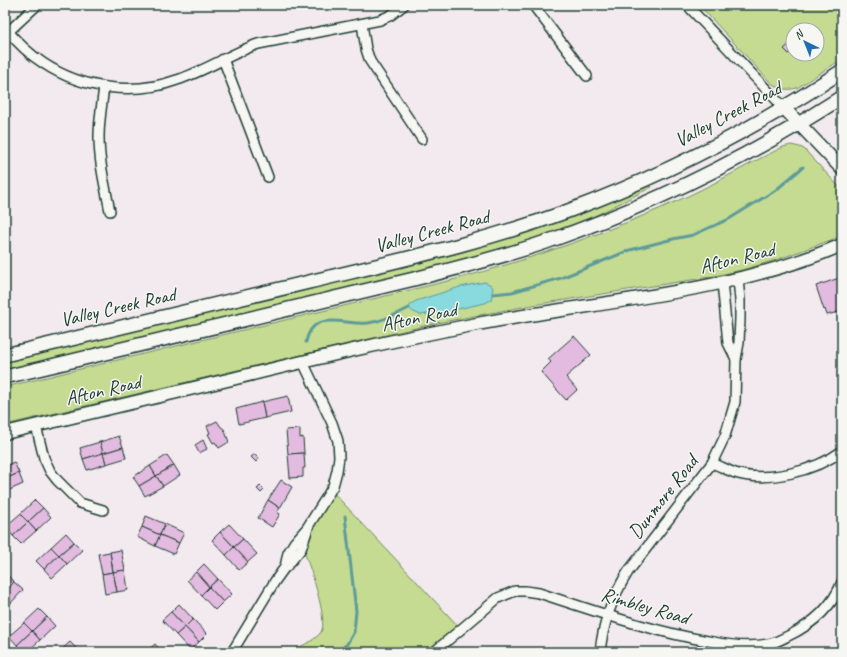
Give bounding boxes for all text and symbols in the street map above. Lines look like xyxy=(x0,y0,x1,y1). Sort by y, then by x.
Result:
north arrow xyxy=(785,22,825,62)
text: N xyxy=(791,26,807,42)
street label: Valley Creek Road xyxy=(670,74,788,153)
street label: Valley Creek Road xyxy=(372,203,495,258)
street label: Afton Road xyxy=(697,236,780,279)
street label: Valley Creek Road xyxy=(58,281,181,332)
street label: Afton Road xyxy=(379,296,462,337)
street label: Afton Road xyxy=(63,369,146,411)
street label: Dunmore Road xyxy=(623,448,705,544)
street label: Rimbley Road xyxy=(598,582,695,631)

